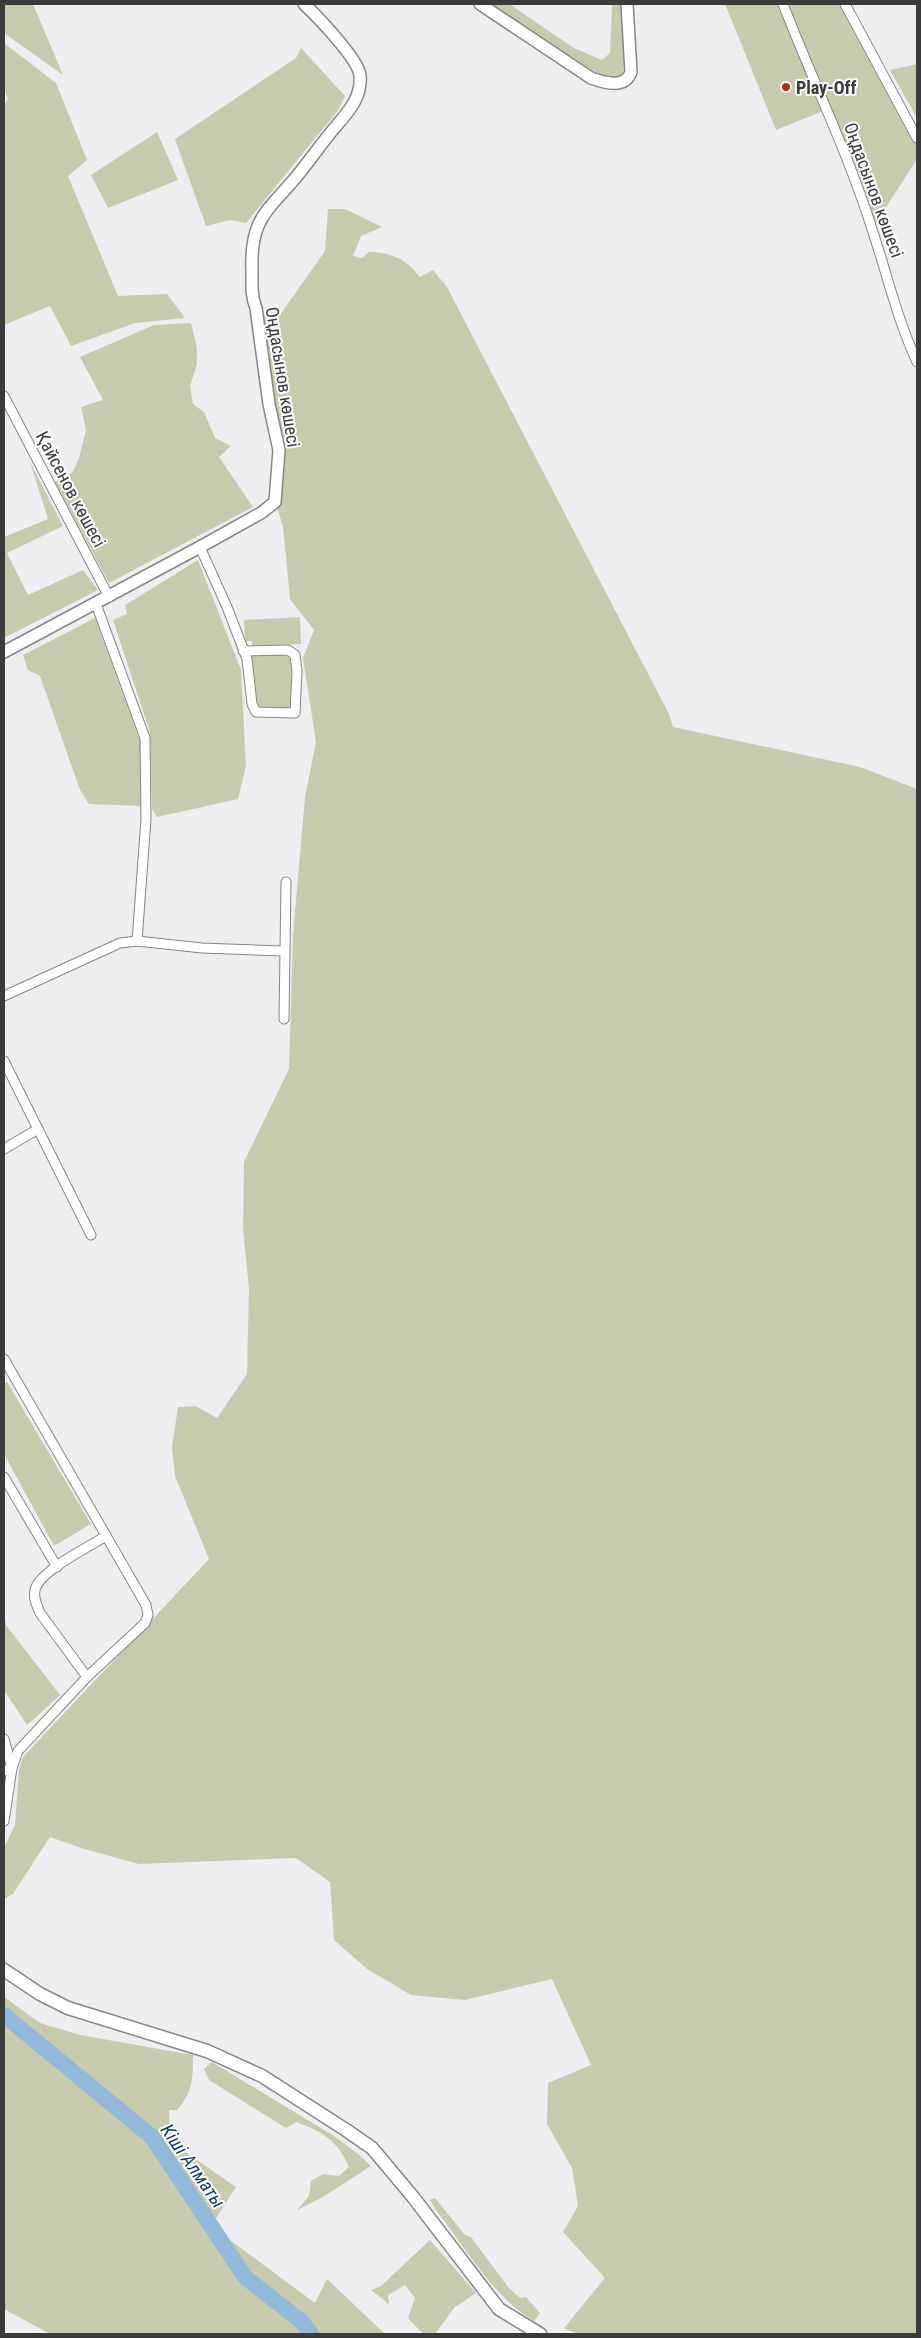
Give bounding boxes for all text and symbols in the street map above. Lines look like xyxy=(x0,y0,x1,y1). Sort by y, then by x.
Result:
place label: Play-Off xyxy=(796,77,856,98)
marker: Play-Off xyxy=(780,81,792,93)
street label: Оңдасынов көшесі xyxy=(840,120,908,260)
street label: Оңдасынов көшесі xyxy=(262,305,304,449)
street label: Қайсенов көшесі xyxy=(32,428,110,550)
water label: Кіші Алматы xyxy=(156,2120,230,2212)

